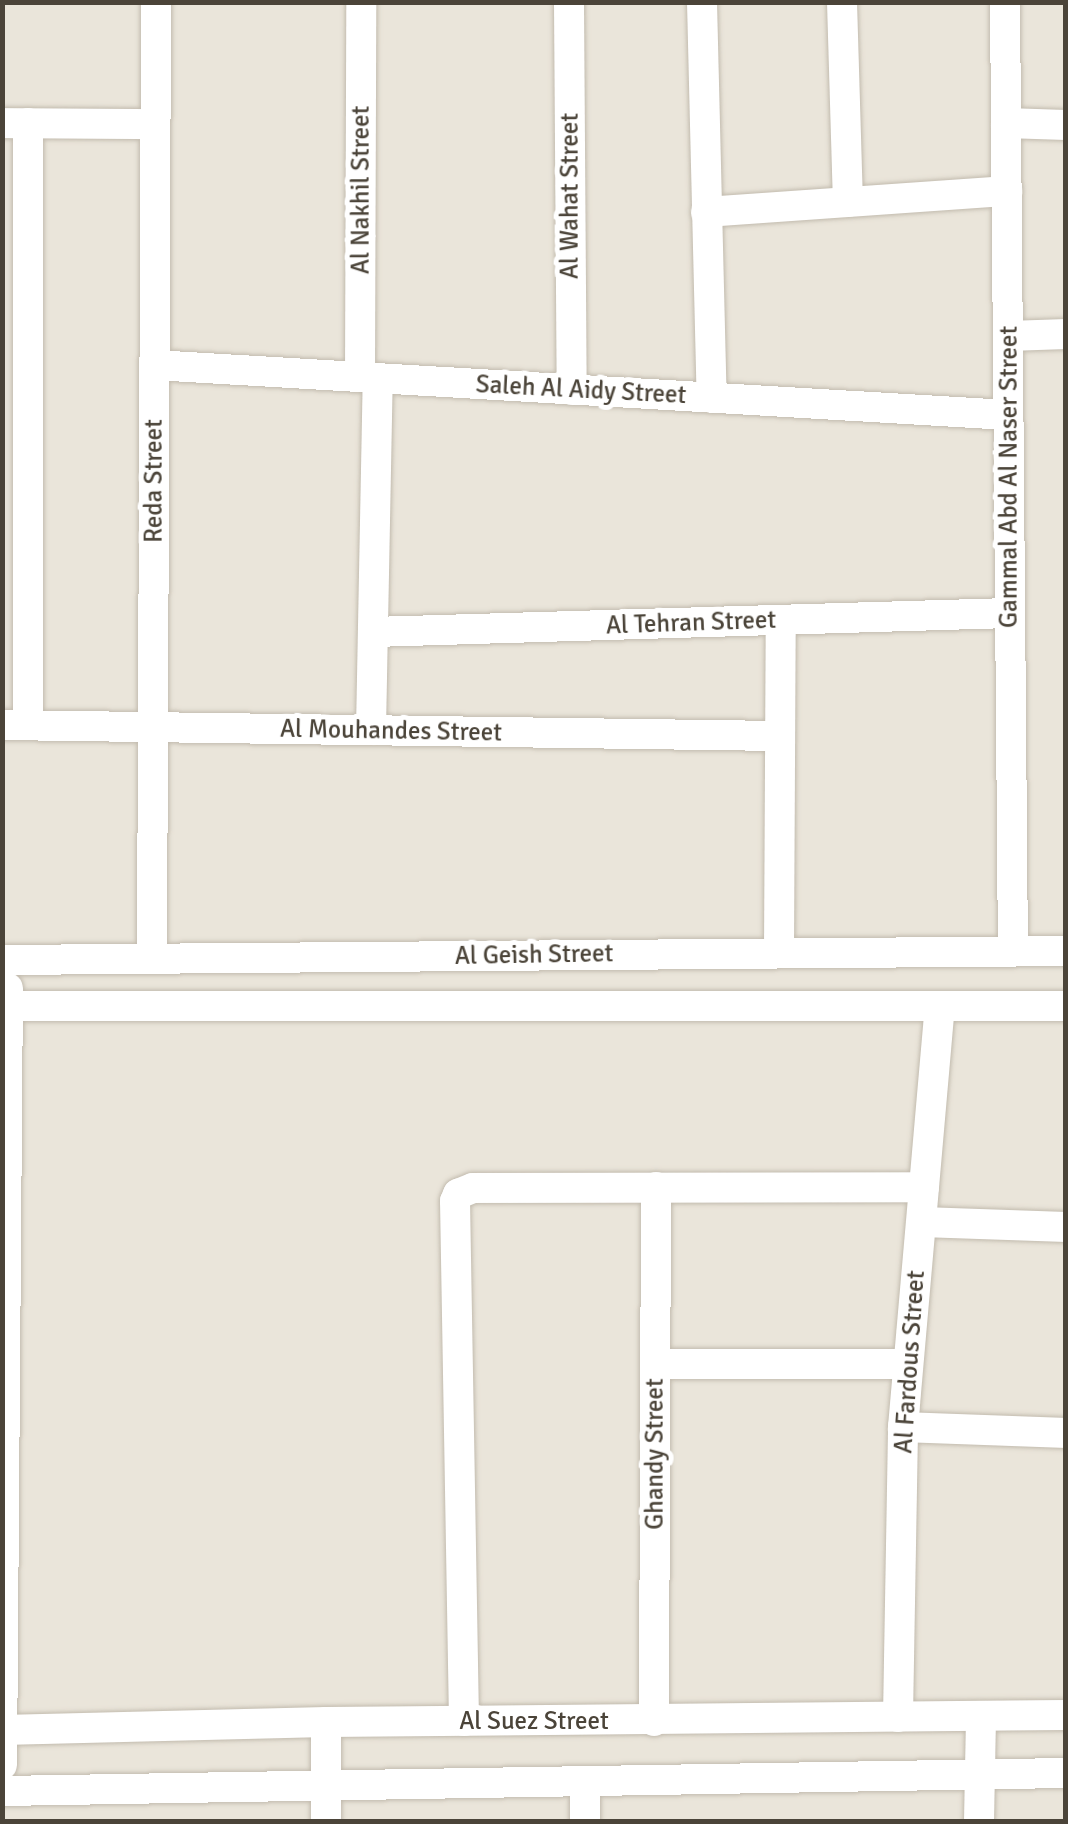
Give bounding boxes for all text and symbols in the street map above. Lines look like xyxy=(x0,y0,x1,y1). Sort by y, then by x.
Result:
street label: Al Nakhil Street xyxy=(346,106,376,274)
street label: Al Wahat Street xyxy=(555,113,585,279)
street label: Gammal Abd Al Naser Street xyxy=(994,326,1024,628)
street label: Saleh Al Aidy Street xyxy=(475,370,687,410)
street label: Reda Street xyxy=(139,419,169,543)
street label: Al Tehran Street xyxy=(605,605,777,641)
street label: Al Mouhandes Street xyxy=(280,714,502,748)
street label: Al Geish Street xyxy=(455,939,613,971)
street label: Al Fardous Street xyxy=(889,1270,931,1454)
street label: Ghandy Street xyxy=(640,1378,670,1530)
street label: Al Suez Street xyxy=(459,1706,609,1736)

